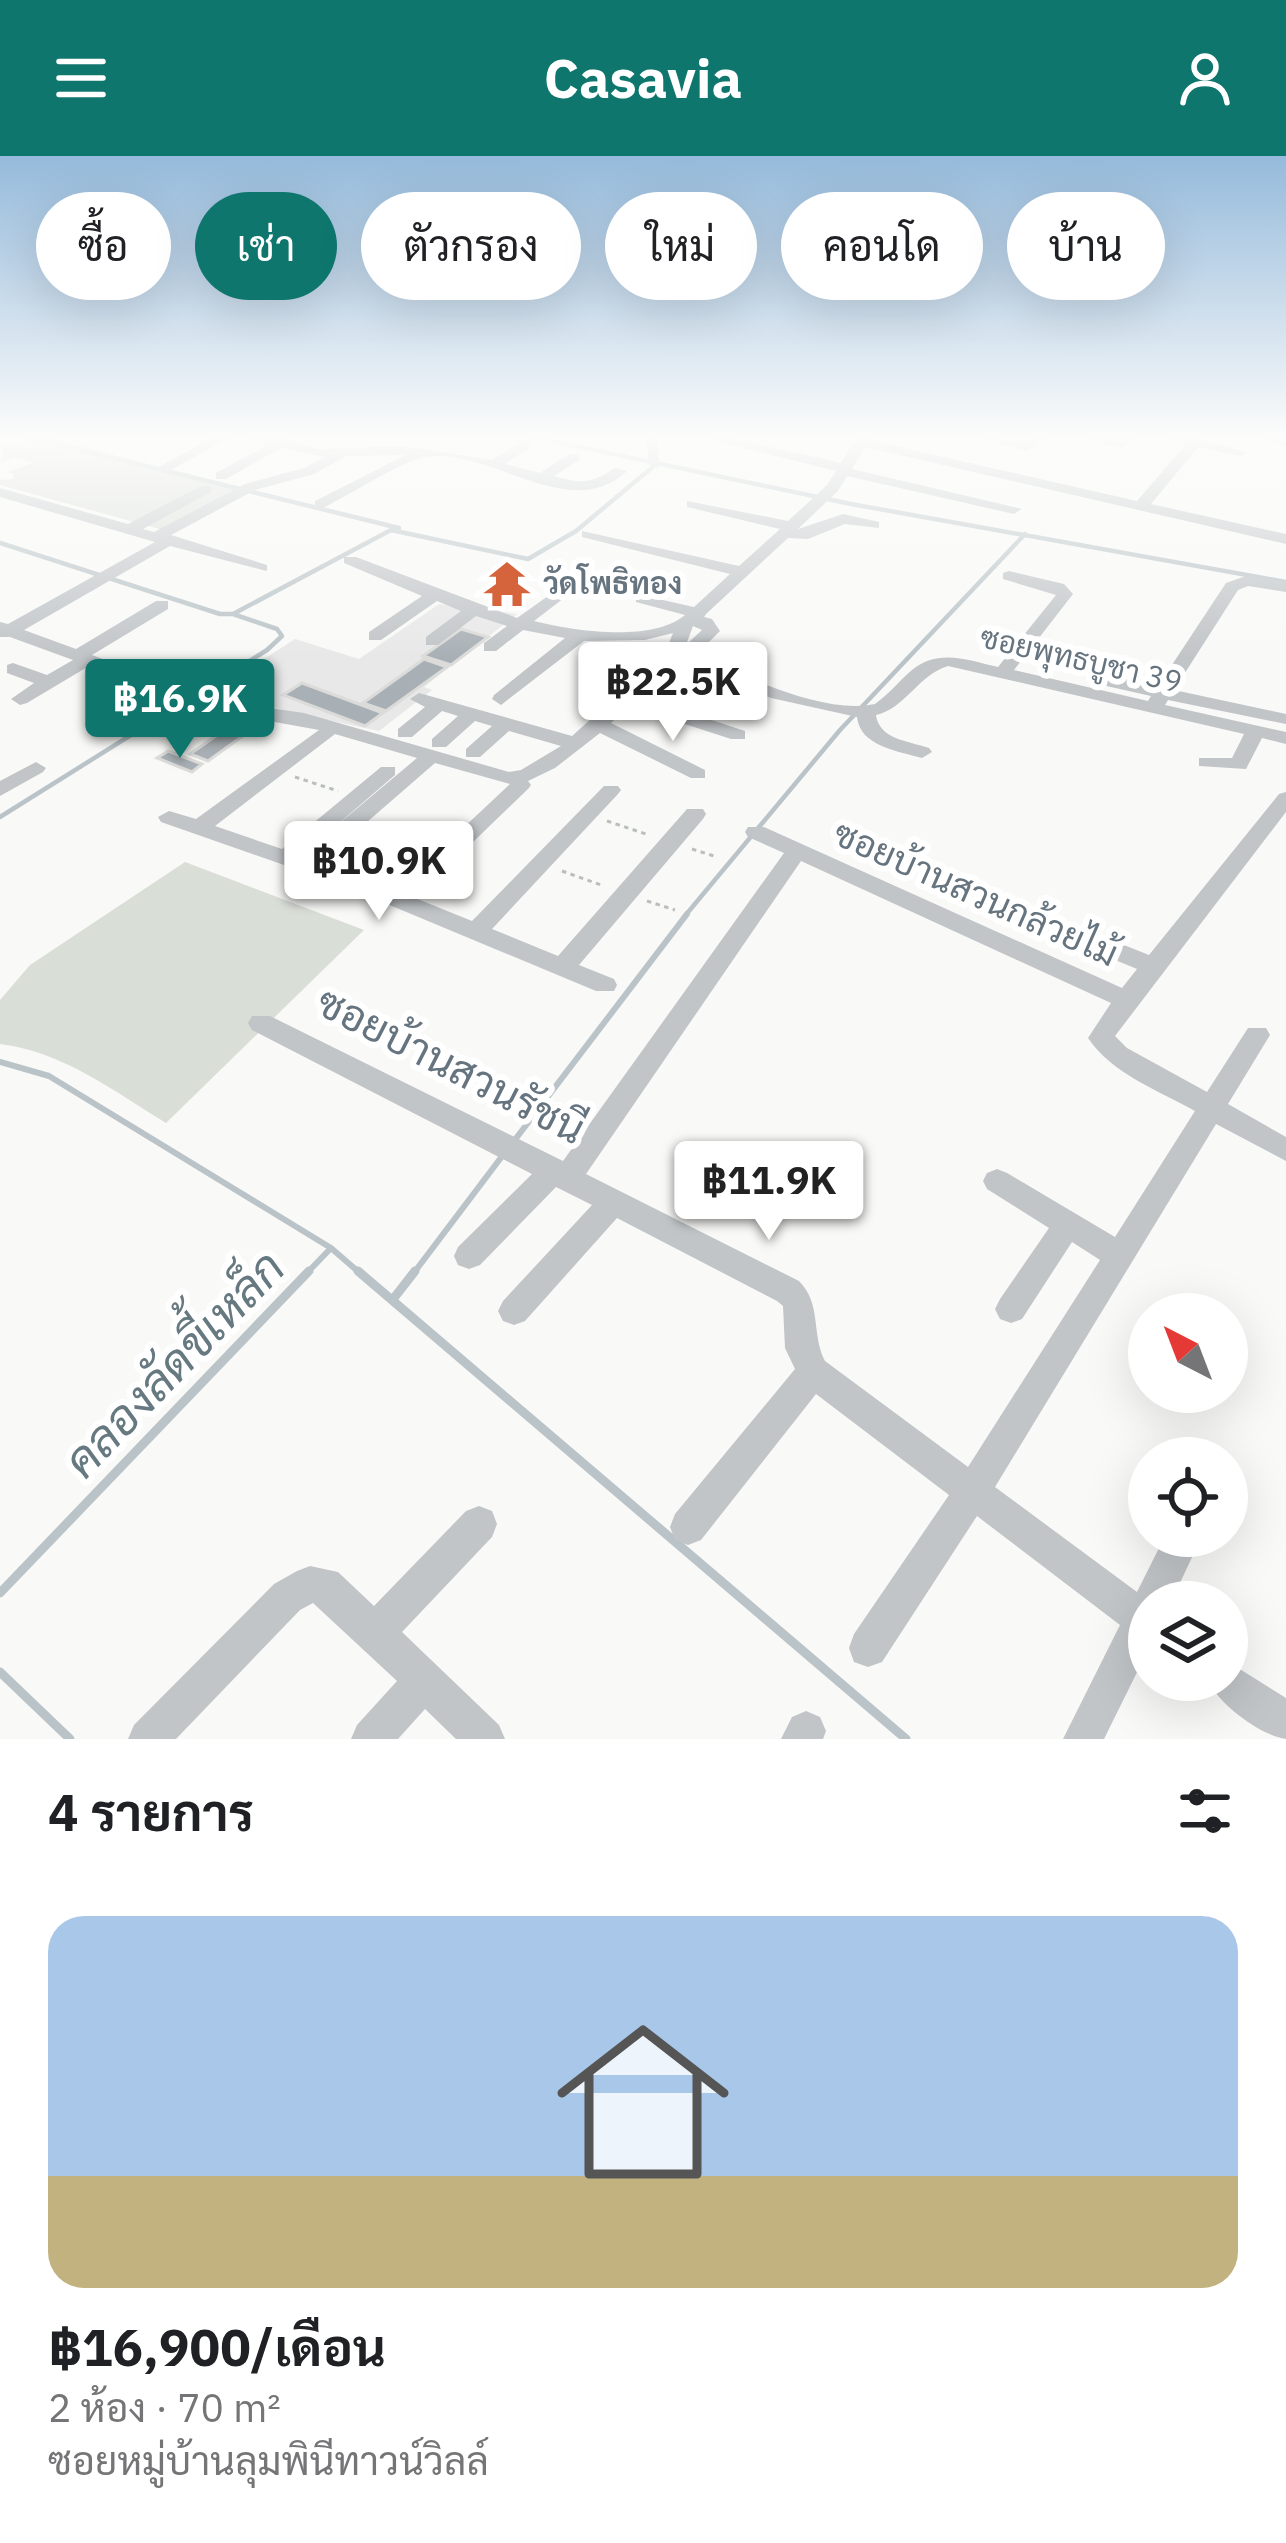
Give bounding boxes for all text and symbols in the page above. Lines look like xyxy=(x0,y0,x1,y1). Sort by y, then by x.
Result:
text: Casavia xyxy=(544,43,742,113)
icon: menu xyxy=(48,45,114,111)
icon: person xyxy=(1172,45,1238,111)
chip: ซื้อ xyxy=(36,192,171,300)
chip: เช่า xyxy=(195,192,337,300)
chip: ตัวกรอง xyxy=(361,192,581,300)
chip: ใหม่ xyxy=(605,192,757,300)
chip: คอนโด xyxy=(781,192,983,300)
chip: บ้าน xyxy=(1007,192,1165,300)
temple icon: วัดโพธิทอง xyxy=(482,559,532,609)
place label: วัดโพธิทอง xyxy=(543,563,682,602)
street label: ซอยพุทธบูชา 39 xyxy=(976,616,1186,704)
pin: ฿22.5K xyxy=(575,642,771,744)
text: ฿22.5K xyxy=(605,655,741,706)
pin: ฿16.9K xyxy=(82,659,278,761)
text: ฿16.9K xyxy=(112,672,248,723)
street label: ซอยบ้านสวนกล้วยไม้ xyxy=(827,809,1128,977)
pin: ฿10.9K xyxy=(281,821,477,923)
text: ฿10.9K xyxy=(311,834,447,885)
street label: ซอยบ้านสวนรัชนี xyxy=(308,973,595,1156)
pin: ฿11.9K xyxy=(671,1141,867,1243)
text: ฿11.9K xyxy=(701,1154,837,1205)
water label: คลองลัดขี้เหล็ก xyxy=(41,1228,297,1490)
north arrow xyxy=(1128,1293,1248,1413)
map controls xyxy=(1128,1293,1248,1701)
button: locate xyxy=(1128,1437,1248,1557)
button: layers xyxy=(1128,1581,1248,1701)
icon: filters xyxy=(1172,1778,1238,1844)
text: 4 รายการ xyxy=(48,1779,254,1845)
icon: home xyxy=(535,1994,751,2210)
text: ฿16,900/เดือน xyxy=(48,2314,386,2380)
text: 2 ห้อง · 70 m² xyxy=(48,2382,281,2433)
text: ซอยหมู่บ้านลุมพินีทาวน์วิลล์ xyxy=(48,2435,489,2486)

